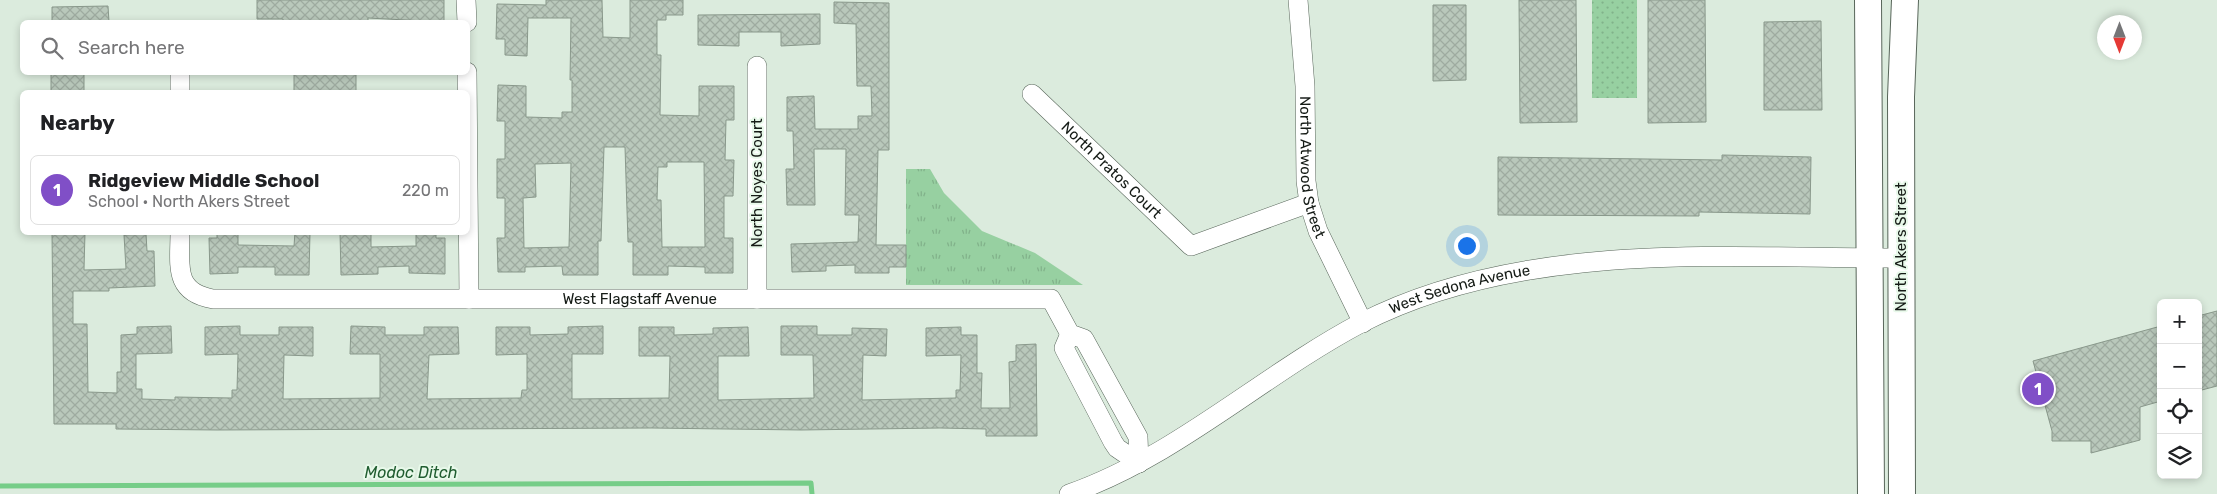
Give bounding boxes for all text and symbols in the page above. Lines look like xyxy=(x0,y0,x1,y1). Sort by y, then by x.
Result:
north arrow xyxy=(2097,15,2142,60)
search box xyxy=(20,20,470,75)
icon: search xyxy=(38,34,66,62)
text: Search here xyxy=(78,36,185,59)
street label: North Atwood Street xyxy=(1296,96,1329,241)
text: Nearby xyxy=(40,110,115,135)
street label: North Noyes Court xyxy=(748,118,766,248)
street label: North Pratos Court xyxy=(1058,118,1166,222)
text: Ridgeview Middle School xyxy=(88,169,320,192)
text: 1 xyxy=(53,181,61,200)
text: 220 m xyxy=(402,181,449,200)
street label: North Akers Street xyxy=(1892,182,1910,312)
text: School · North Akers Street xyxy=(88,192,290,211)
your location xyxy=(1454,233,1480,259)
street label: West Sedona Avenue xyxy=(1386,261,1531,318)
street label: West Flagstaff Avenue xyxy=(562,290,717,308)
map controls xyxy=(2157,299,2202,479)
button: + xyxy=(2157,299,2202,344)
button: − xyxy=(2157,344,2202,389)
pin: 1 xyxy=(2022,370,2054,408)
button: locate xyxy=(2157,389,2202,434)
button: layers xyxy=(2157,434,2202,479)
water label: Modoc Ditch xyxy=(365,463,458,482)

